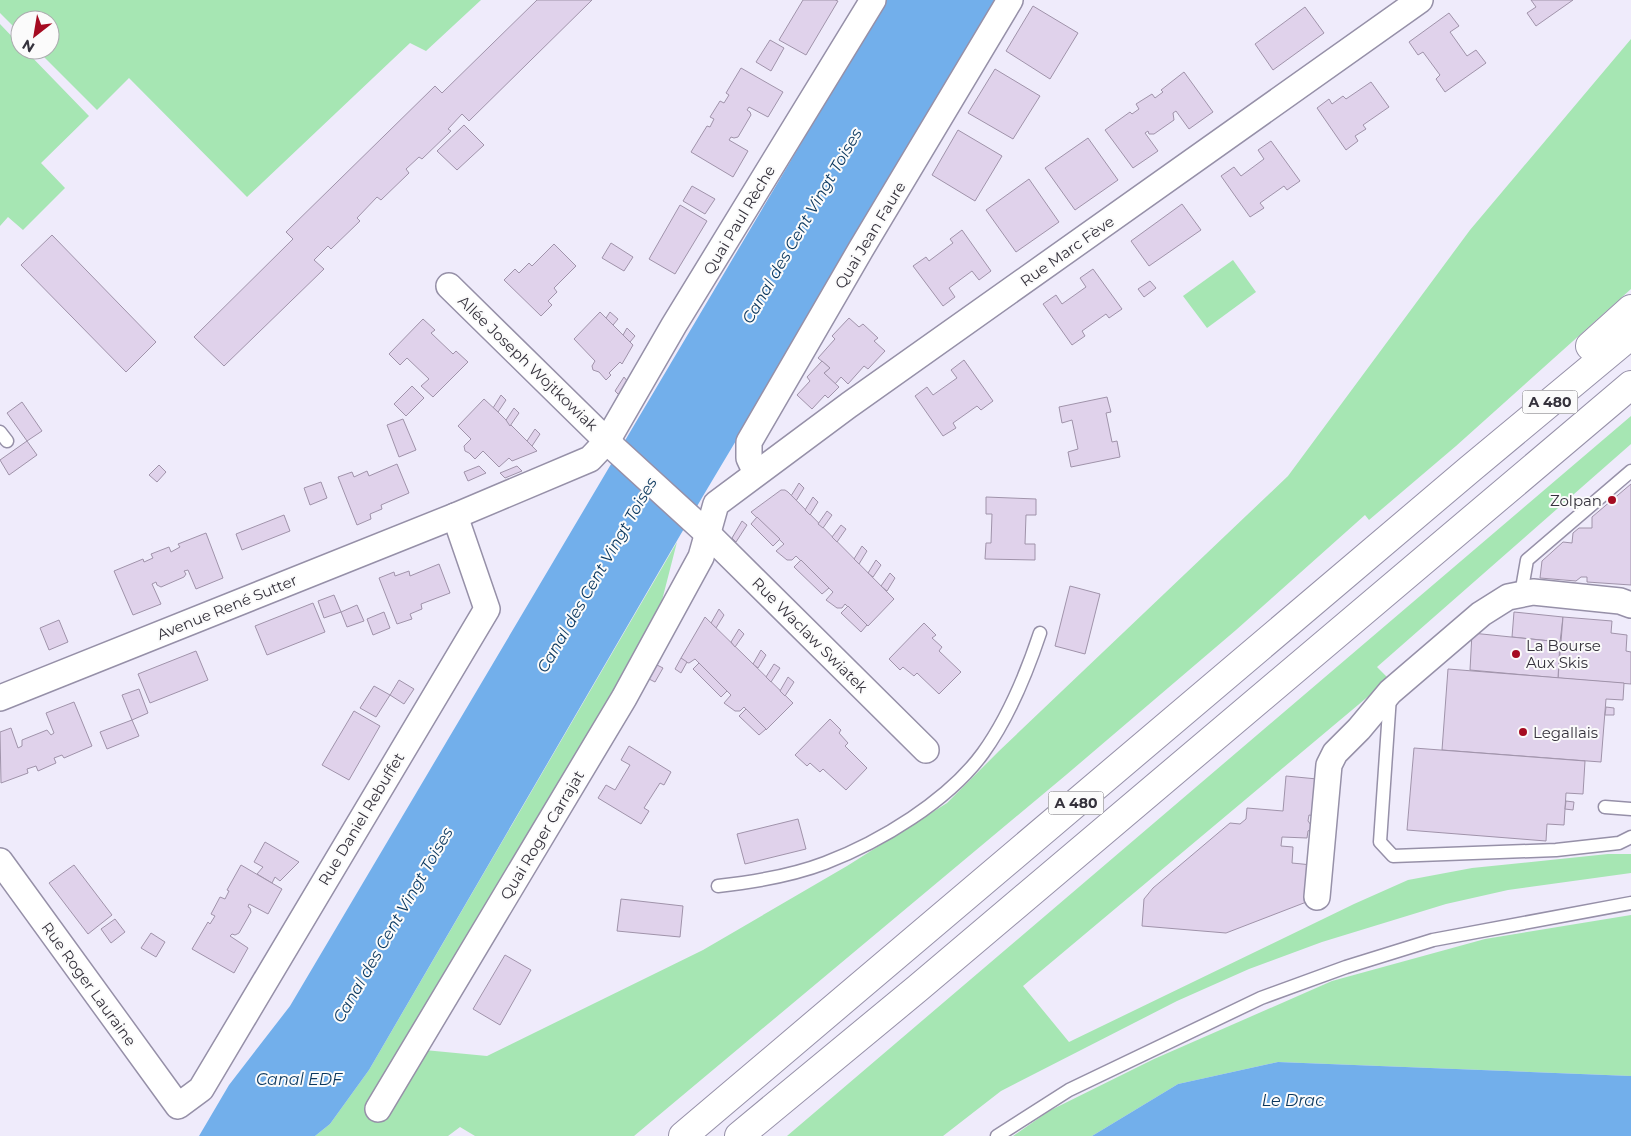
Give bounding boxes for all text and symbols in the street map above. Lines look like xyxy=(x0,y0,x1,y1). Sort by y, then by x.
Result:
north arrow xyxy=(10,10,60,60)
text: N xyxy=(19,36,38,57)
water label: Canal des Cent Vingt Toises xyxy=(738,125,866,327)
street label: Quai Paul Rèche xyxy=(699,162,779,278)
street label: Quai Jean Faure xyxy=(831,178,909,292)
street label: Rue Marc Fève xyxy=(1016,212,1118,290)
street label: Allée Joseph Wojtkowiak xyxy=(454,291,602,435)
road number: A 480 xyxy=(1522,391,1578,414)
water label: Canal des Cent Vingt Toises xyxy=(533,474,661,676)
place label: Zolpan xyxy=(1550,491,1602,510)
marker: Zolpan xyxy=(1606,494,1618,506)
street label: Avenue René Sutter xyxy=(154,570,300,644)
street label: Rue Waclaw Swiatek xyxy=(748,573,872,697)
place label: La Bourse Aux Skis xyxy=(1526,636,1601,672)
marker: La Bourse Aux Skis xyxy=(1510,648,1522,660)
place label: Legallais xyxy=(1533,723,1598,742)
marker: Legallais xyxy=(1517,726,1529,738)
street label: Rue Daniel Rebuffet xyxy=(314,749,408,889)
street label: Quai Roger Carrajat xyxy=(496,767,588,903)
road number: A 480 xyxy=(1048,791,1104,814)
water label: Canal des Cent Vingt Toises xyxy=(329,824,457,1026)
street label: Rue Roger Lauraine xyxy=(38,918,140,1050)
water label: Canal EDF xyxy=(256,1070,343,1089)
water label: Le Drac xyxy=(1262,1091,1324,1110)

